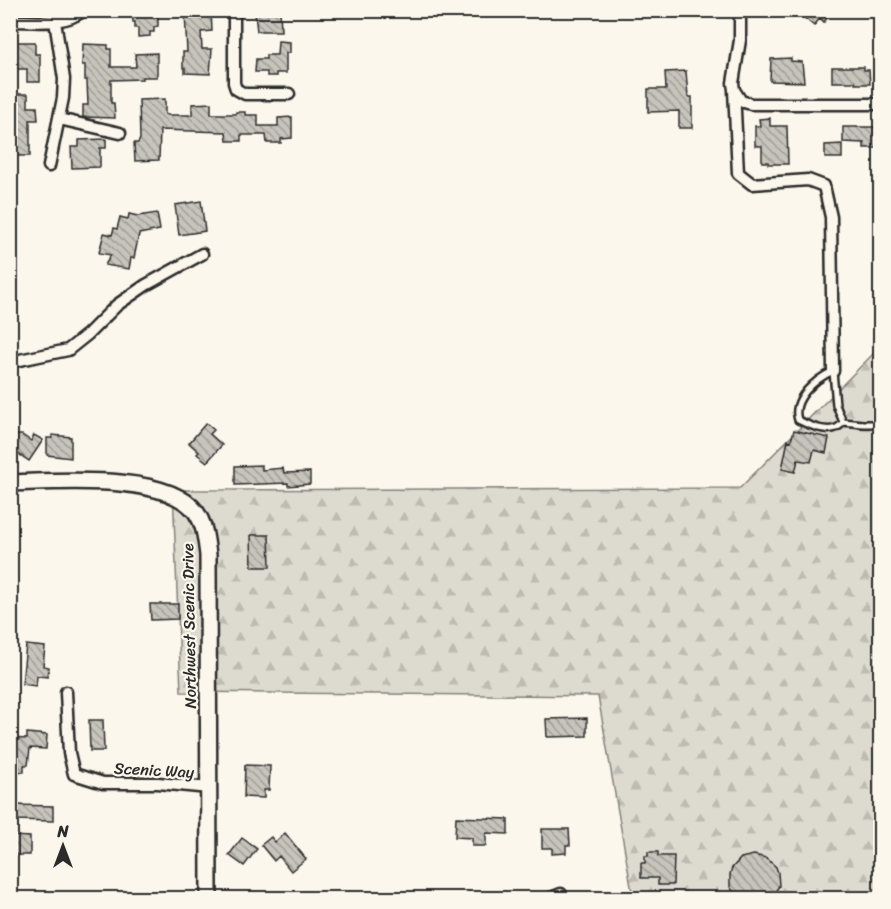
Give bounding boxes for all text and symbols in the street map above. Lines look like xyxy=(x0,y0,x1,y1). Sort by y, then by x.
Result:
street label: Northwest Scenic Drive xyxy=(173,543,205,709)
street label: Scenic Way xyxy=(113,753,195,787)
north arrow xyxy=(33,816,93,876)
text: N xyxy=(56,817,69,846)

